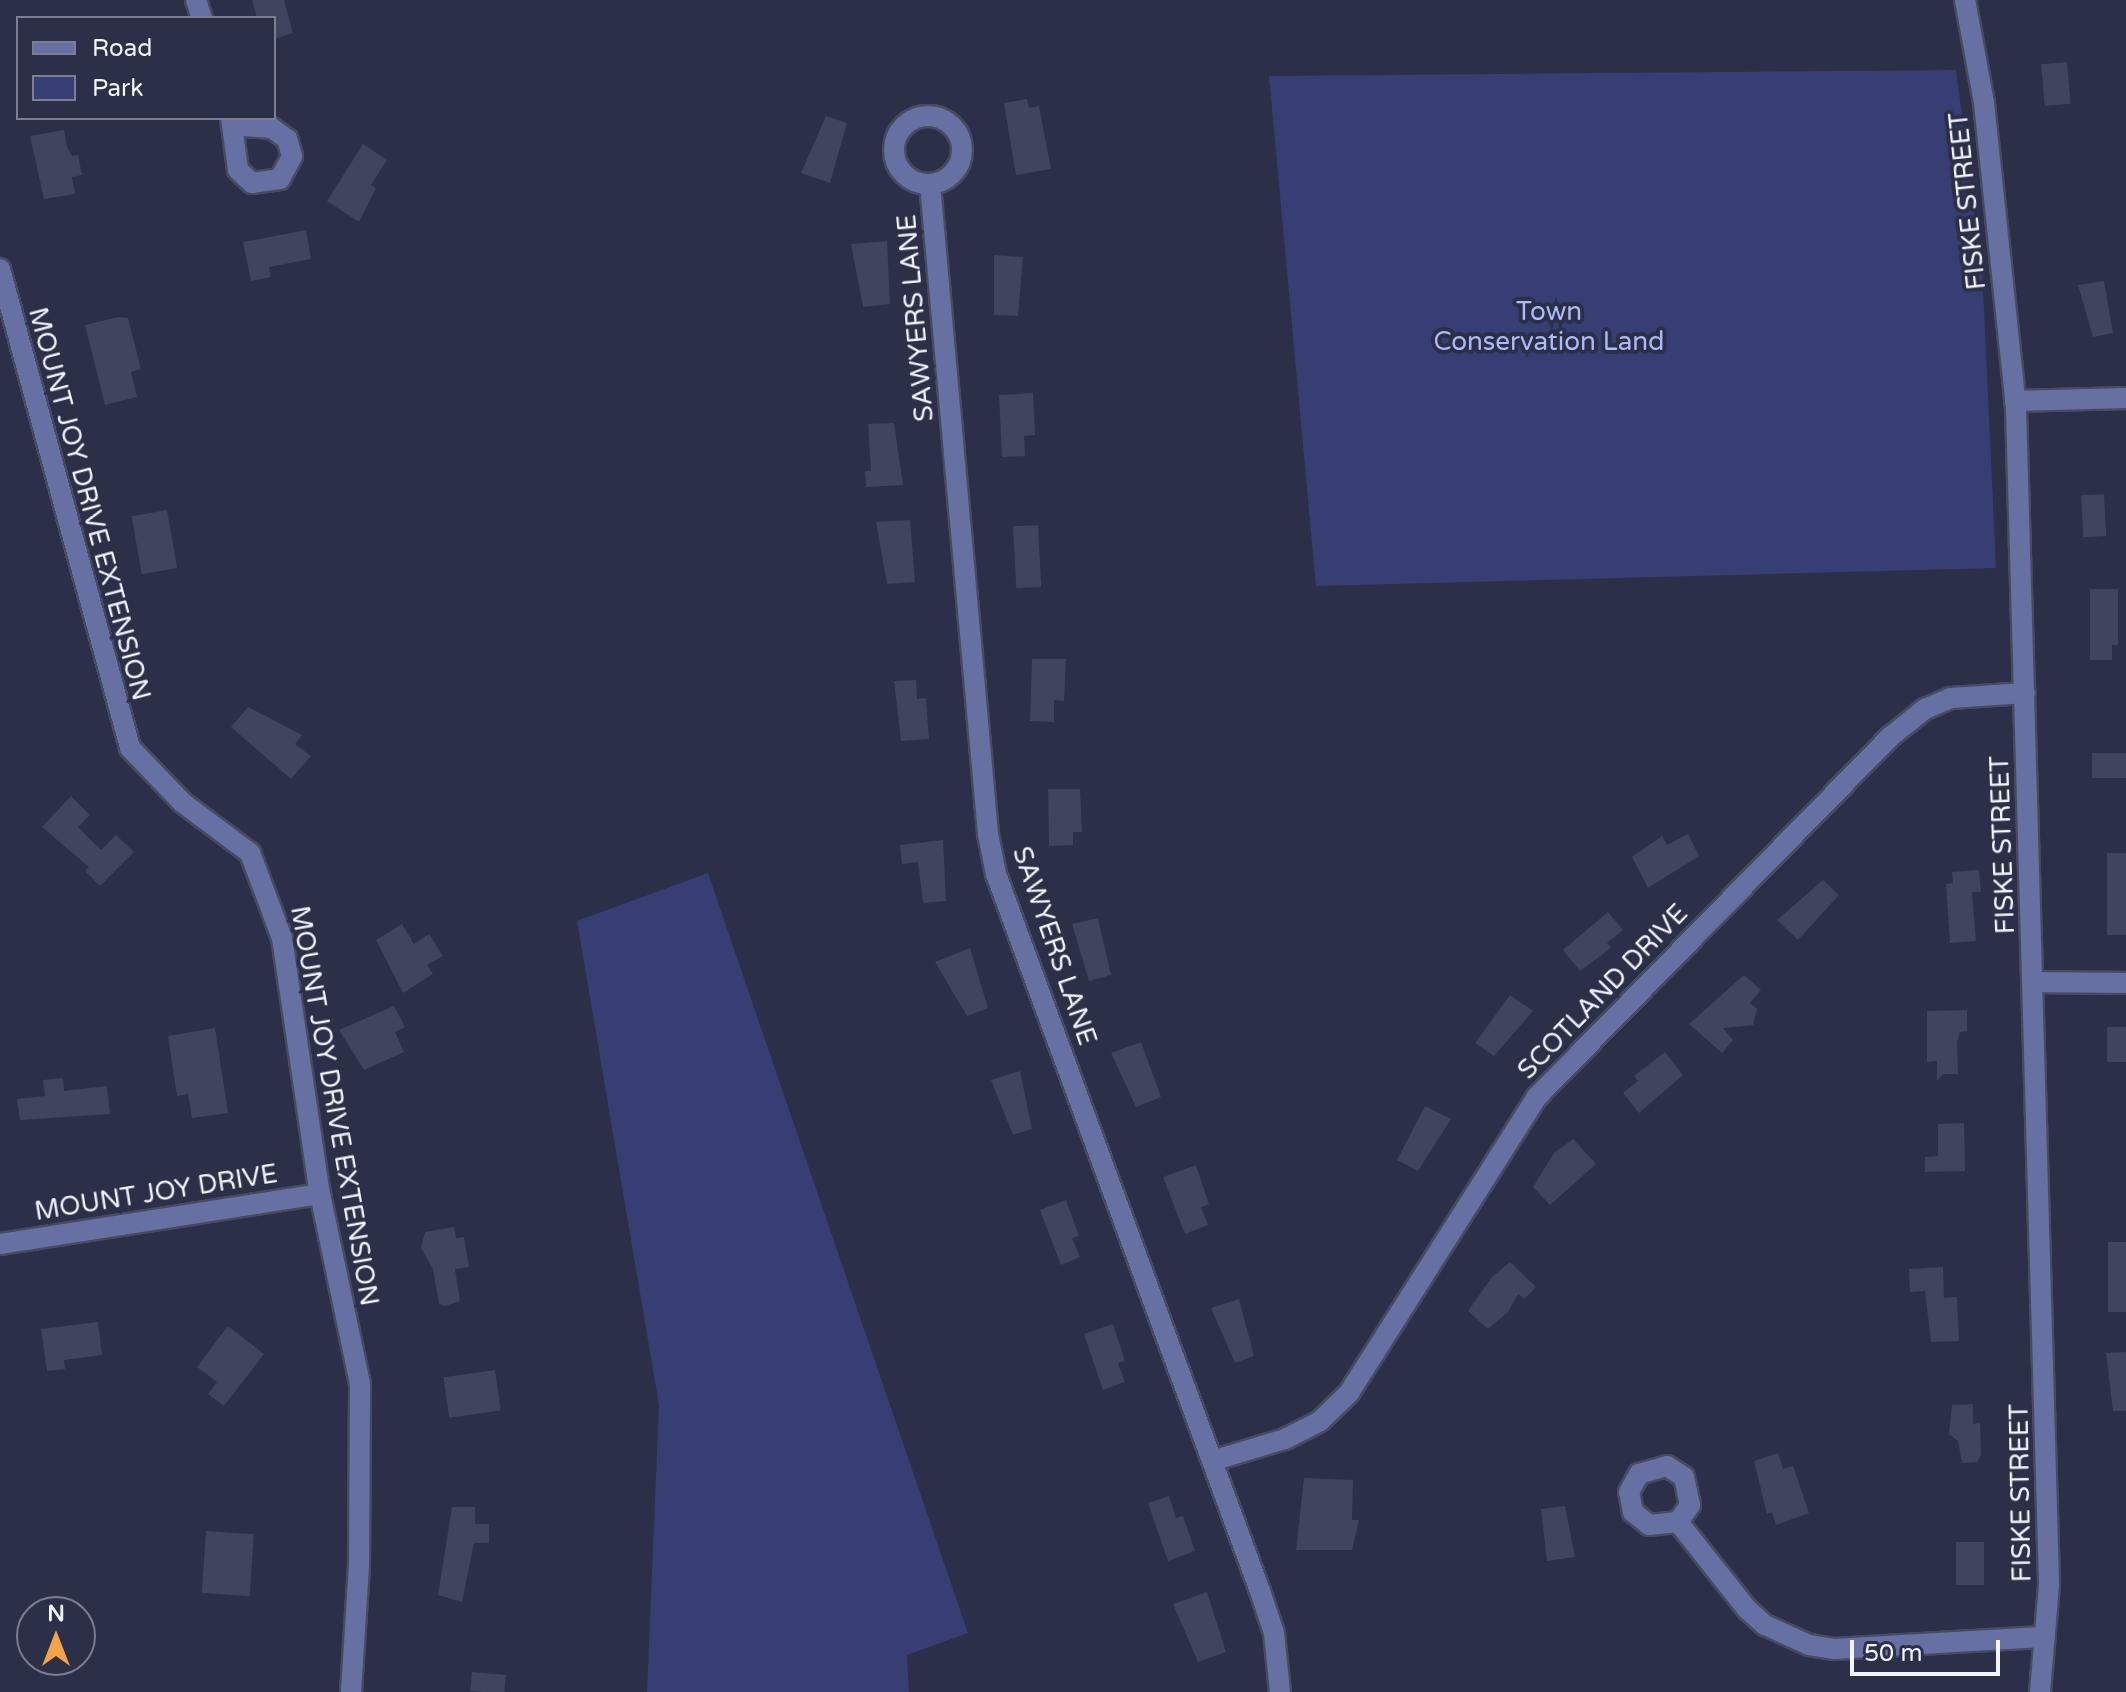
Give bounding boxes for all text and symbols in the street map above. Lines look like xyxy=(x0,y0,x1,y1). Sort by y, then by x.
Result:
legend xyxy=(16,16,276,120)
text: Road xyxy=(92,34,152,63)
text: Park xyxy=(92,74,143,103)
street label: FISKE STREET xyxy=(1943,111,1993,291)
street label: SAWYERS LANE xyxy=(891,213,941,423)
park label: Town Conservation Land xyxy=(1433,296,1665,358)
street label: MOUNT JOY DRIVE EXTENSION xyxy=(21,304,157,704)
street label: FISKE STREET xyxy=(1984,755,2022,935)
street label: SAWYERS LANE xyxy=(1005,843,1103,1049)
street label: SCOTLAND DRIVE xyxy=(1512,898,1694,1086)
street label: MOUNT JOY DRIVE EXTENSION xyxy=(283,904,385,1308)
street label: MOUNT JOY DRIVE xyxy=(32,1158,280,1228)
street label: FISKE STREET xyxy=(2004,1404,2038,1582)
north arrow xyxy=(16,1596,96,1676)
text: N xyxy=(47,1601,65,1627)
scale bar xyxy=(1854,1624,2004,1674)
text: 50 m xyxy=(1864,1639,1922,1668)

